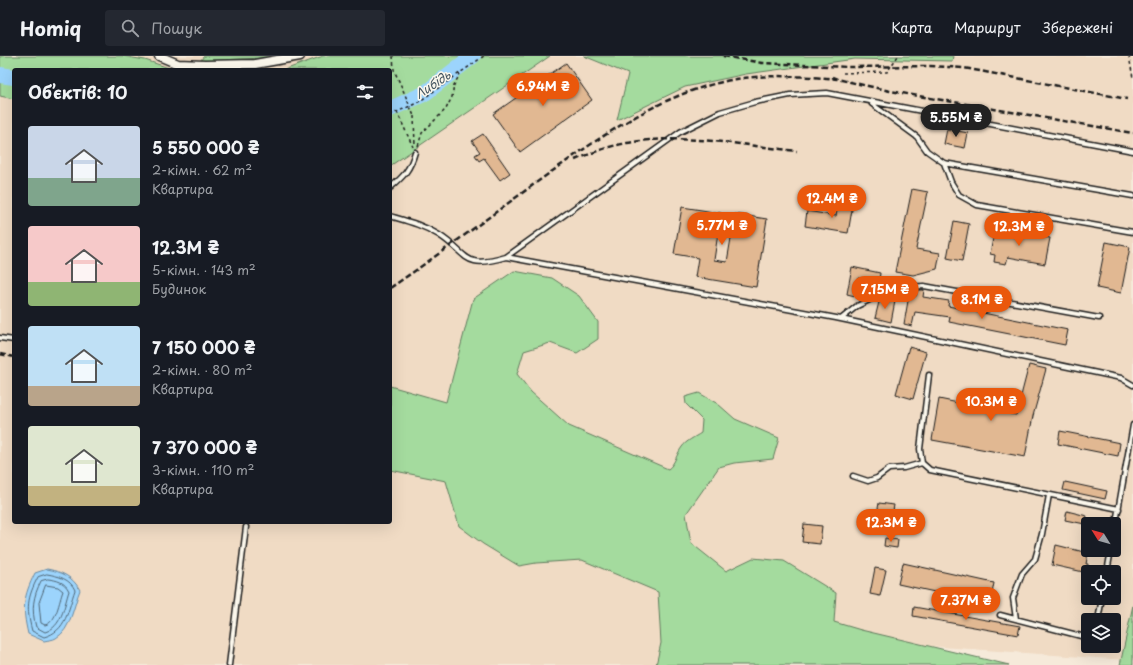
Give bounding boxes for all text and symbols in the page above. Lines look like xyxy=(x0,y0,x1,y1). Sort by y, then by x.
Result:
search box xyxy=(105,10,385,46)
text: Homiq xyxy=(20,14,81,42)
text: Пошук xyxy=(151,16,202,39)
icon: search xyxy=(119,17,141,39)
text: Карта xyxy=(891,17,932,38)
text: Маршрут xyxy=(954,17,1021,38)
text: Збережені xyxy=(1043,17,1113,38)
water label: Либідь xyxy=(411,65,454,103)
pin: 6.94M ₴ xyxy=(506,73,580,107)
text: 6.94M ₴ xyxy=(516,76,570,95)
text: Об’єктів: 10 xyxy=(28,79,128,105)
icon: filters xyxy=(354,81,376,103)
pin: 5.55M ₴ xyxy=(919,104,993,138)
text: 5.55M ₴ xyxy=(930,107,982,126)
text: 5 550 000 ₴ xyxy=(152,134,259,160)
icon: home xyxy=(60,142,108,190)
text: 2-кімн. · 62 m² xyxy=(152,160,252,179)
text: Квартира xyxy=(152,179,213,198)
pin: 12.4M ₴ xyxy=(795,185,869,219)
text: 12.4M ₴ xyxy=(806,188,858,207)
pin: 5.77M ₴ xyxy=(685,212,759,246)
pin: 12.3M ₴ xyxy=(982,213,1056,247)
text: 5.77M ₴ xyxy=(696,215,748,234)
text: 12.3M ₴ xyxy=(993,216,1045,235)
text: 12.3M ₴ xyxy=(152,234,219,260)
icon: home xyxy=(60,242,108,290)
text: 5-кімн. · 143 m² xyxy=(152,260,256,279)
pin: 7.15M ₴ xyxy=(848,276,922,310)
text: Будинок xyxy=(152,279,206,298)
text: 7.15M ₴ xyxy=(861,279,909,298)
pin: 8.1M ₴ xyxy=(949,286,1015,320)
text: 8.1M ₴ xyxy=(961,289,1003,308)
text: 7 150 000 ₴ xyxy=(152,334,255,360)
icon: home xyxy=(60,342,108,390)
text: 2-кімн. · 80 m² xyxy=(152,360,252,379)
text: Квартира xyxy=(152,379,213,398)
pin: 10.3M ₴ xyxy=(954,388,1028,422)
text: 10.3M ₴ xyxy=(965,391,1017,410)
text: 7 370 000 ₴ xyxy=(152,434,257,460)
icon: home xyxy=(60,442,108,490)
text: 3-кімн. · 110 m² xyxy=(152,460,254,479)
text: Квартира xyxy=(152,479,213,498)
pin: 12.3M ₴ xyxy=(854,509,928,543)
text: 12.3M ₴ xyxy=(865,512,917,531)
north arrow xyxy=(1081,517,1121,557)
map controls xyxy=(1081,517,1121,653)
button: locate xyxy=(1081,565,1121,605)
pin: 7.37M ₴ xyxy=(929,587,1003,621)
text: 7.37M ₴ xyxy=(940,590,992,609)
button: layers xyxy=(1081,613,1121,653)

